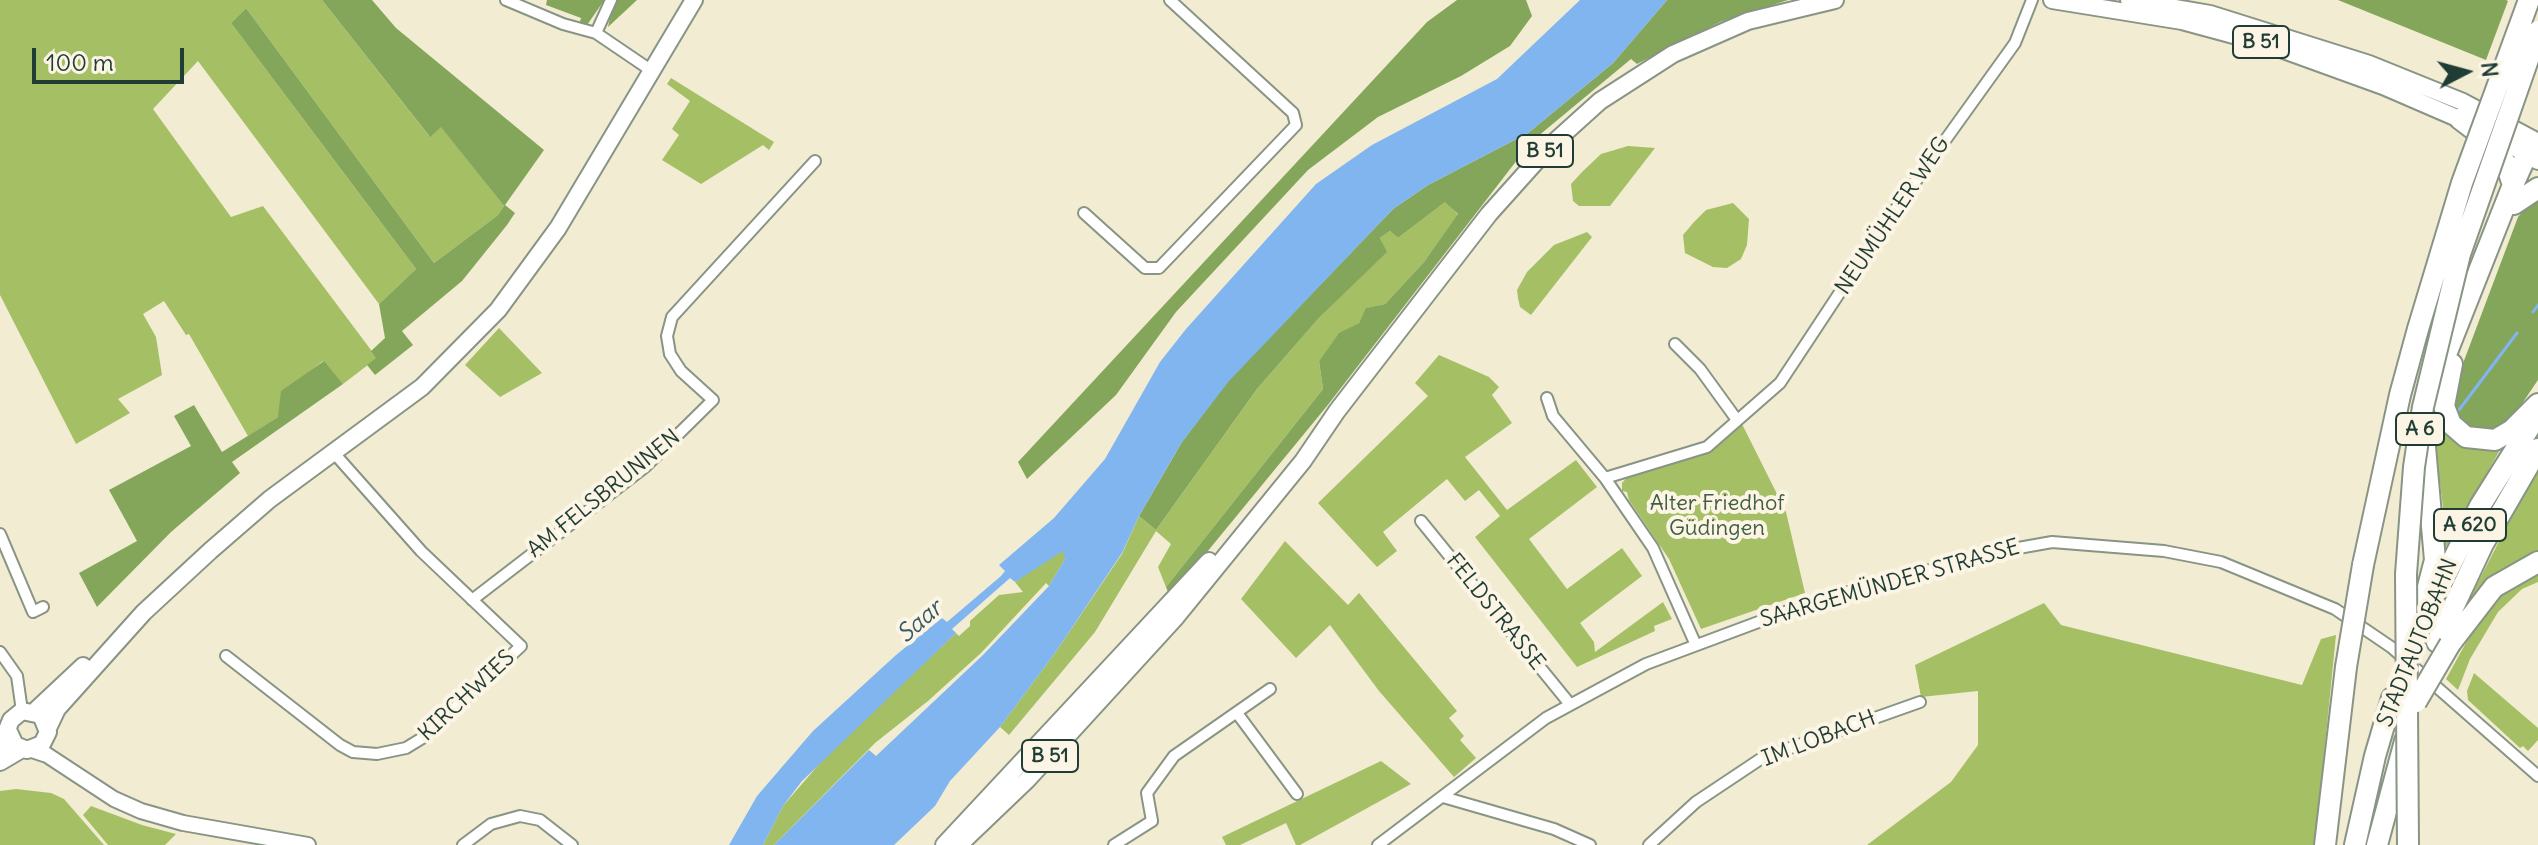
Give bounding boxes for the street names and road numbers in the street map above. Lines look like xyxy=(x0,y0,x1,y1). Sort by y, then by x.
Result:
road number: B 51 xyxy=(2233,26,2289,58)
street label: NEUMÜHLER WEG xyxy=(1830,132,1956,300)
road number: B 51 xyxy=(1517,135,1573,167)
road number: A 6 xyxy=(2396,413,2444,445)
street label: AM FELSBRUNNEN xyxy=(522,424,686,564)
road number: A 620 xyxy=(2434,509,2506,541)
street label: SAARGEMÜNDER STRASSE xyxy=(1757,534,2023,634)
street label: FELDSTRASSE xyxy=(1440,548,1550,676)
street label: STADTAUTOBAHN xyxy=(2372,555,2464,731)
street label: KIRCHWIES xyxy=(413,645,521,747)
street label: IM LOBACH xyxy=(1759,705,1879,773)
road number: B 51 xyxy=(1022,740,1078,772)

